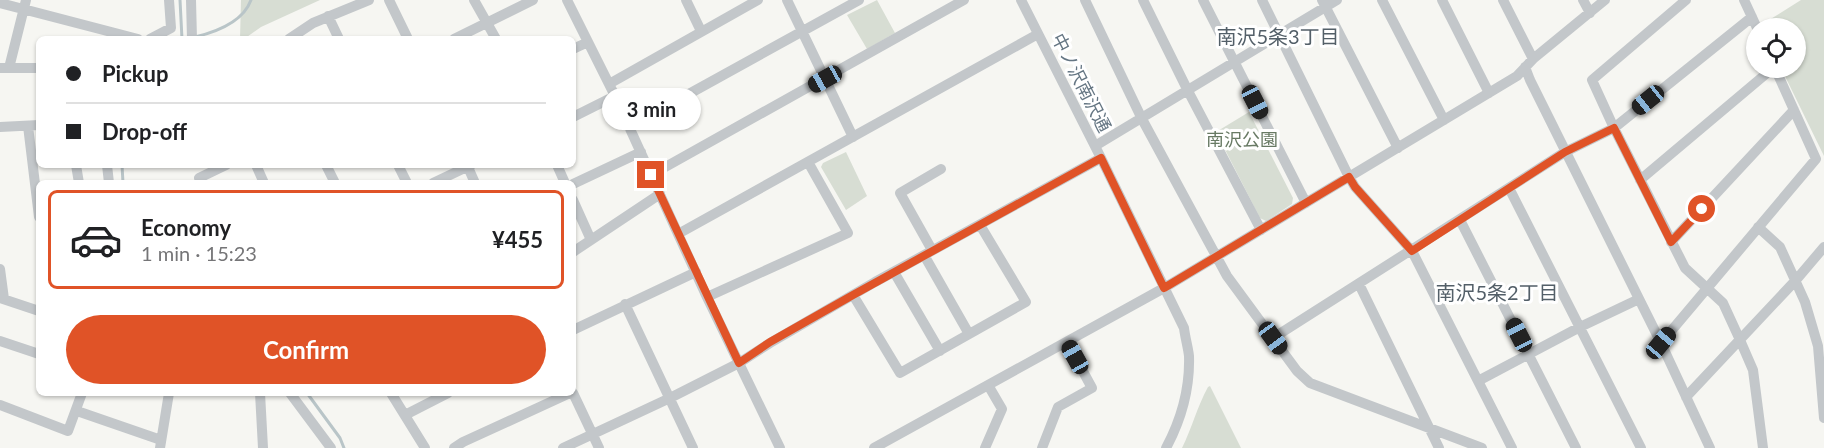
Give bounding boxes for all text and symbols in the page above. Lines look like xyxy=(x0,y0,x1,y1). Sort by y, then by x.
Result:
map controls xyxy=(1746,18,1806,78)
button: locate xyxy=(1746,18,1806,78)
district label: 南沢5条3丁目 xyxy=(1216,24,1340,48)
street label: 中ノ沢南沢通 xyxy=(1048,29,1116,136)
text: Pickup xyxy=(102,60,168,87)
car xyxy=(805,62,845,96)
car xyxy=(1239,82,1271,122)
car xyxy=(1628,82,1668,118)
callout: 3 min xyxy=(602,88,700,130)
text: 3 min xyxy=(627,97,676,121)
text: Drop-off xyxy=(102,118,187,145)
park label: 南沢公園 xyxy=(1206,128,1278,150)
route end xyxy=(637,161,664,188)
route start xyxy=(1688,195,1715,222)
icon: car xyxy=(69,213,123,267)
text: Economy xyxy=(141,214,231,241)
text: ¥455 xyxy=(492,226,543,253)
text: 1 min · 15:23 xyxy=(141,241,257,265)
district label: 南沢5条2丁目 xyxy=(1435,280,1559,304)
button: Confirm xyxy=(66,315,546,384)
car xyxy=(1503,315,1535,355)
car xyxy=(1255,318,1291,358)
car xyxy=(1643,323,1679,363)
car xyxy=(1058,337,1092,377)

